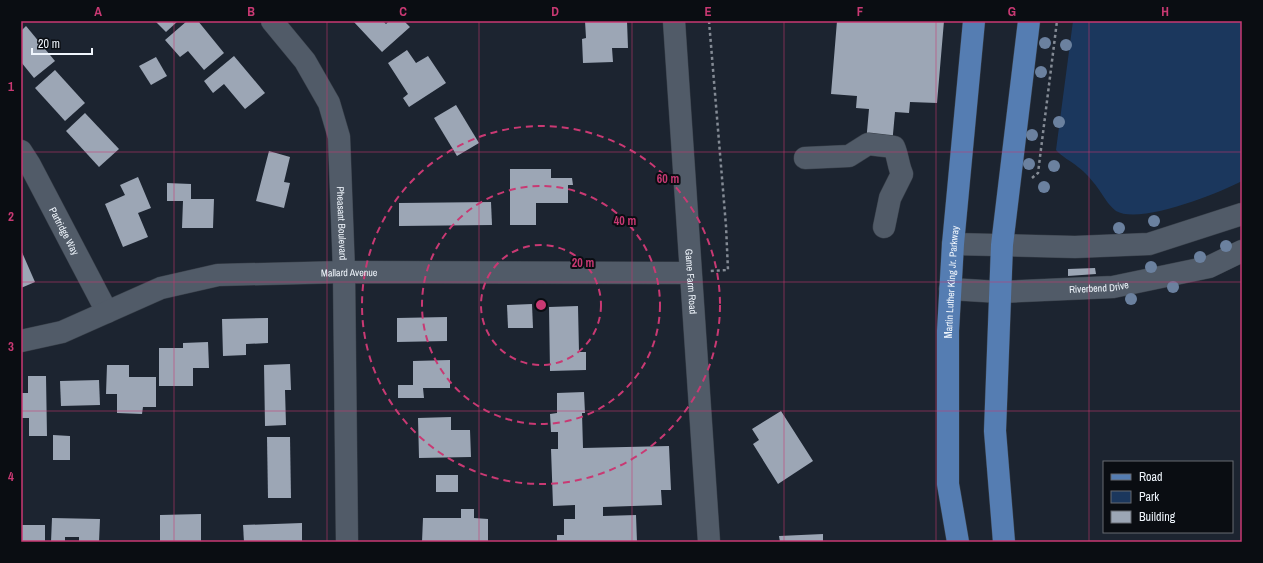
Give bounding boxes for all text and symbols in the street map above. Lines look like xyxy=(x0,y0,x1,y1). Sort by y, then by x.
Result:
text: A xyxy=(94,3,102,20)
text: B xyxy=(247,3,255,20)
text: C xyxy=(399,3,407,20)
text: D xyxy=(551,3,559,20)
text: E xyxy=(704,3,712,20)
text: F xyxy=(857,3,864,20)
text: G xyxy=(1008,3,1016,20)
text: H xyxy=(1161,3,1169,20)
scale bar xyxy=(32,30,92,56)
text: 20 m xyxy=(38,36,60,52)
text: 1 xyxy=(8,78,14,95)
text: 60 m xyxy=(657,171,679,187)
street label: Pheasant Boulevard xyxy=(334,186,350,260)
street label: Partridge Way xyxy=(47,205,83,258)
text: 2 xyxy=(8,208,14,225)
text: 40 m xyxy=(614,213,636,229)
street label: Martin Luther King Jr. Parkway xyxy=(941,224,961,338)
street label: Game Farm Road xyxy=(683,248,700,314)
text: 20 m xyxy=(572,255,594,271)
street label: Mallard Avenue xyxy=(321,265,378,279)
street label: Riverbend Drive xyxy=(1069,277,1130,295)
centre of rings xyxy=(534,298,548,312)
text: 3 xyxy=(8,338,14,355)
legend xyxy=(1103,461,1233,533)
text: 4 xyxy=(8,468,14,485)
text: Road xyxy=(1139,469,1163,485)
text: Park xyxy=(1139,489,1159,505)
text: Building xyxy=(1139,509,1176,525)

